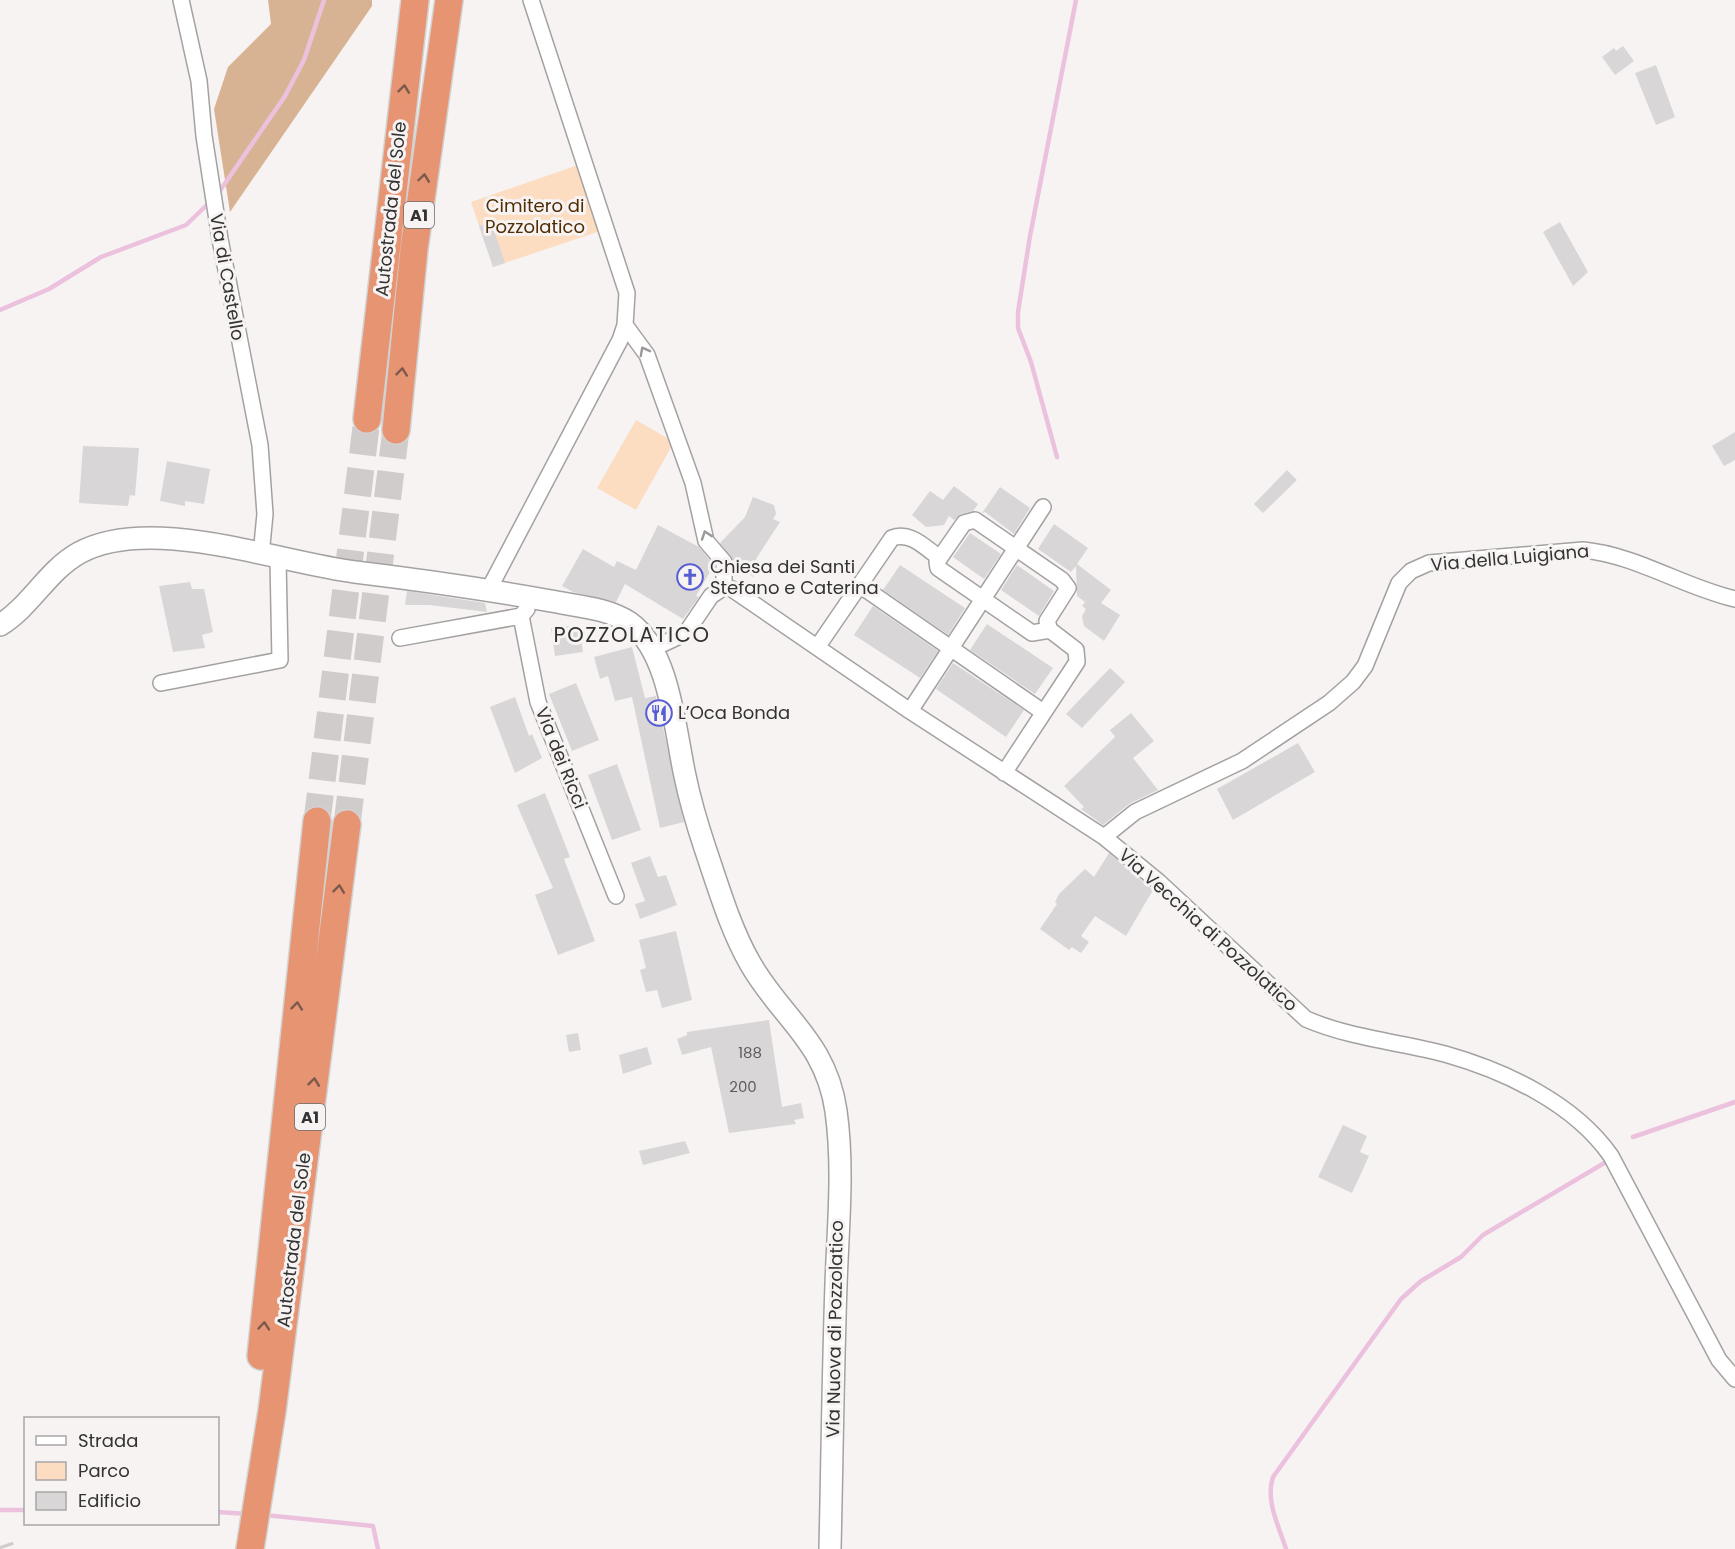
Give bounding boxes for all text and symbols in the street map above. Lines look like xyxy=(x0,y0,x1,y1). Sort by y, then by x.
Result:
one-way arrow xyxy=(397,85,410,94)
street label: Autostrada del Sole xyxy=(369,120,412,298)
one-way arrow xyxy=(417,174,429,183)
park label: Cimitero di Pozzolatico xyxy=(485,193,585,239)
road number: A1 xyxy=(404,202,434,228)
street label: Via di Castello xyxy=(204,211,251,342)
one-way arrow xyxy=(640,347,651,357)
one-way arrow xyxy=(395,368,408,377)
one-way arrow xyxy=(701,530,714,541)
street label: Via della Luigiana xyxy=(1430,538,1590,577)
place label: Chiesa dei Santi Stefano e Caterina xyxy=(710,554,879,600)
church icon: Chiesa dei Santi Stefano e Caterina xyxy=(675,562,705,592)
district label: POZZOLATICO xyxy=(554,620,710,649)
restaurant icon: L’Oca Bonda xyxy=(644,698,674,728)
place label: L’Oca Bonda xyxy=(678,700,790,725)
street label: Via dei Ricci xyxy=(530,703,593,812)
street label: Via Vecchia di Pozzolatico xyxy=(1113,842,1303,1017)
one-way arrow xyxy=(332,884,345,893)
one-way arrow xyxy=(290,1002,303,1011)
house number: 188 xyxy=(738,1042,762,1063)
house number: 200 xyxy=(729,1076,757,1097)
one-way arrow xyxy=(307,1078,320,1087)
road number: A1 xyxy=(295,1104,325,1130)
street label: Autostrada del Sole xyxy=(270,1151,317,1329)
street label: Via Nuova di Pozzolatico xyxy=(820,1220,849,1438)
one-way arrow xyxy=(257,1321,270,1330)
legend xyxy=(24,1417,219,1525)
text: Strada xyxy=(78,1428,138,1453)
text: Parco xyxy=(78,1458,130,1483)
text: Edificio xyxy=(78,1488,141,1513)

